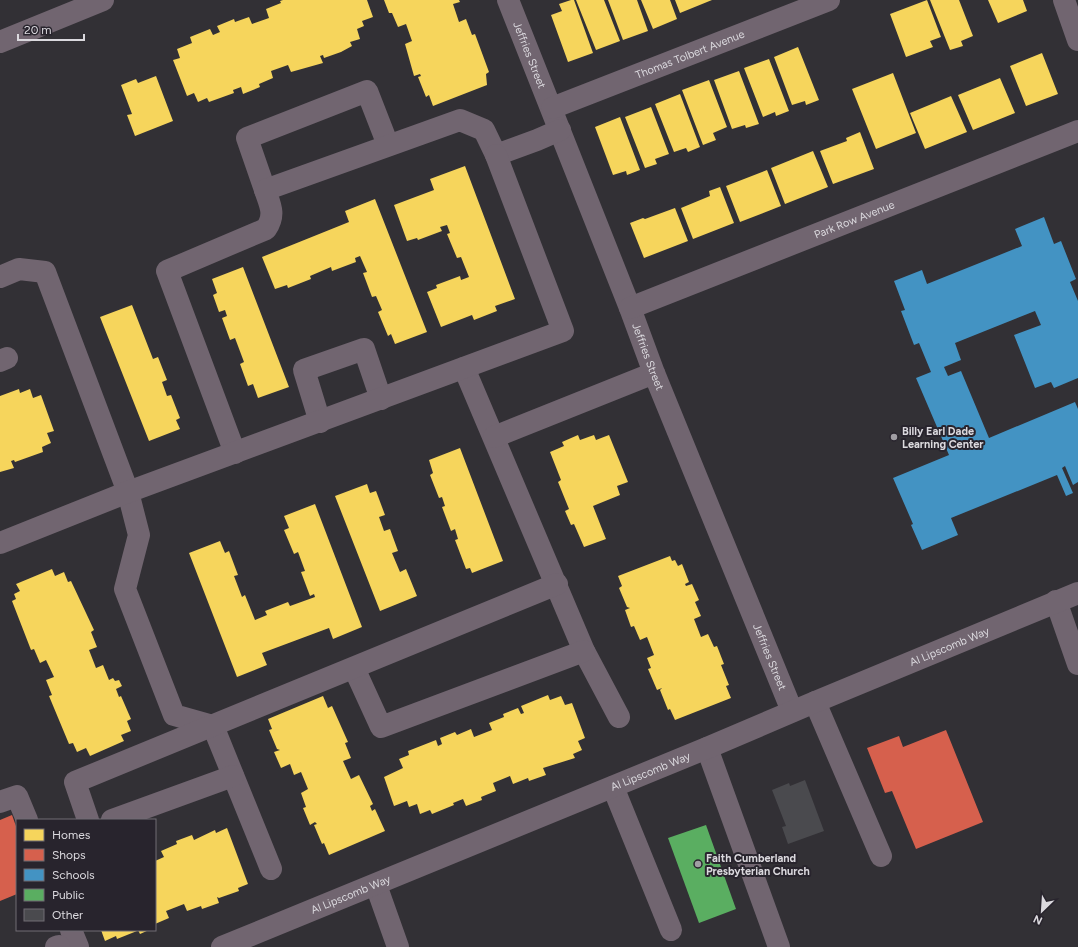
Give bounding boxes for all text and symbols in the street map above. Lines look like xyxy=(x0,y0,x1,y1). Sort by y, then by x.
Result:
scale bar xyxy=(18,16,84,42)
street label: Jeffries Street xyxy=(511,20,549,90)
text: 20 m xyxy=(24,23,52,37)
street label: Thomas Tolbert Avenue xyxy=(633,27,746,81)
street label: Park Row Avenue xyxy=(812,198,896,241)
street label: Jeffries Street xyxy=(630,321,667,392)
place label: Billy Earl Dade Learning Center xyxy=(902,425,984,451)
marker: Billy Earl Dade Learning Center xyxy=(889,432,899,442)
street label: Jeffries Street xyxy=(750,621,789,692)
street label: Al Lipscomb Way xyxy=(908,624,991,669)
street label: Al Lipscomb Way xyxy=(609,749,692,793)
legend xyxy=(16,819,156,931)
text: Homes xyxy=(52,828,91,842)
text: Shops xyxy=(52,848,86,862)
place label: Faith Cumberland Presbyterian Church xyxy=(706,852,810,878)
marker: Faith Cumberland Presbyterian Church xyxy=(693,859,703,869)
text: Schools xyxy=(52,868,95,882)
street label: Al Lipscomb Way xyxy=(309,872,393,916)
text: Public xyxy=(52,888,85,902)
north arrow xyxy=(1022,891,1062,931)
text: Other xyxy=(52,908,83,922)
text: N xyxy=(1031,912,1045,927)

